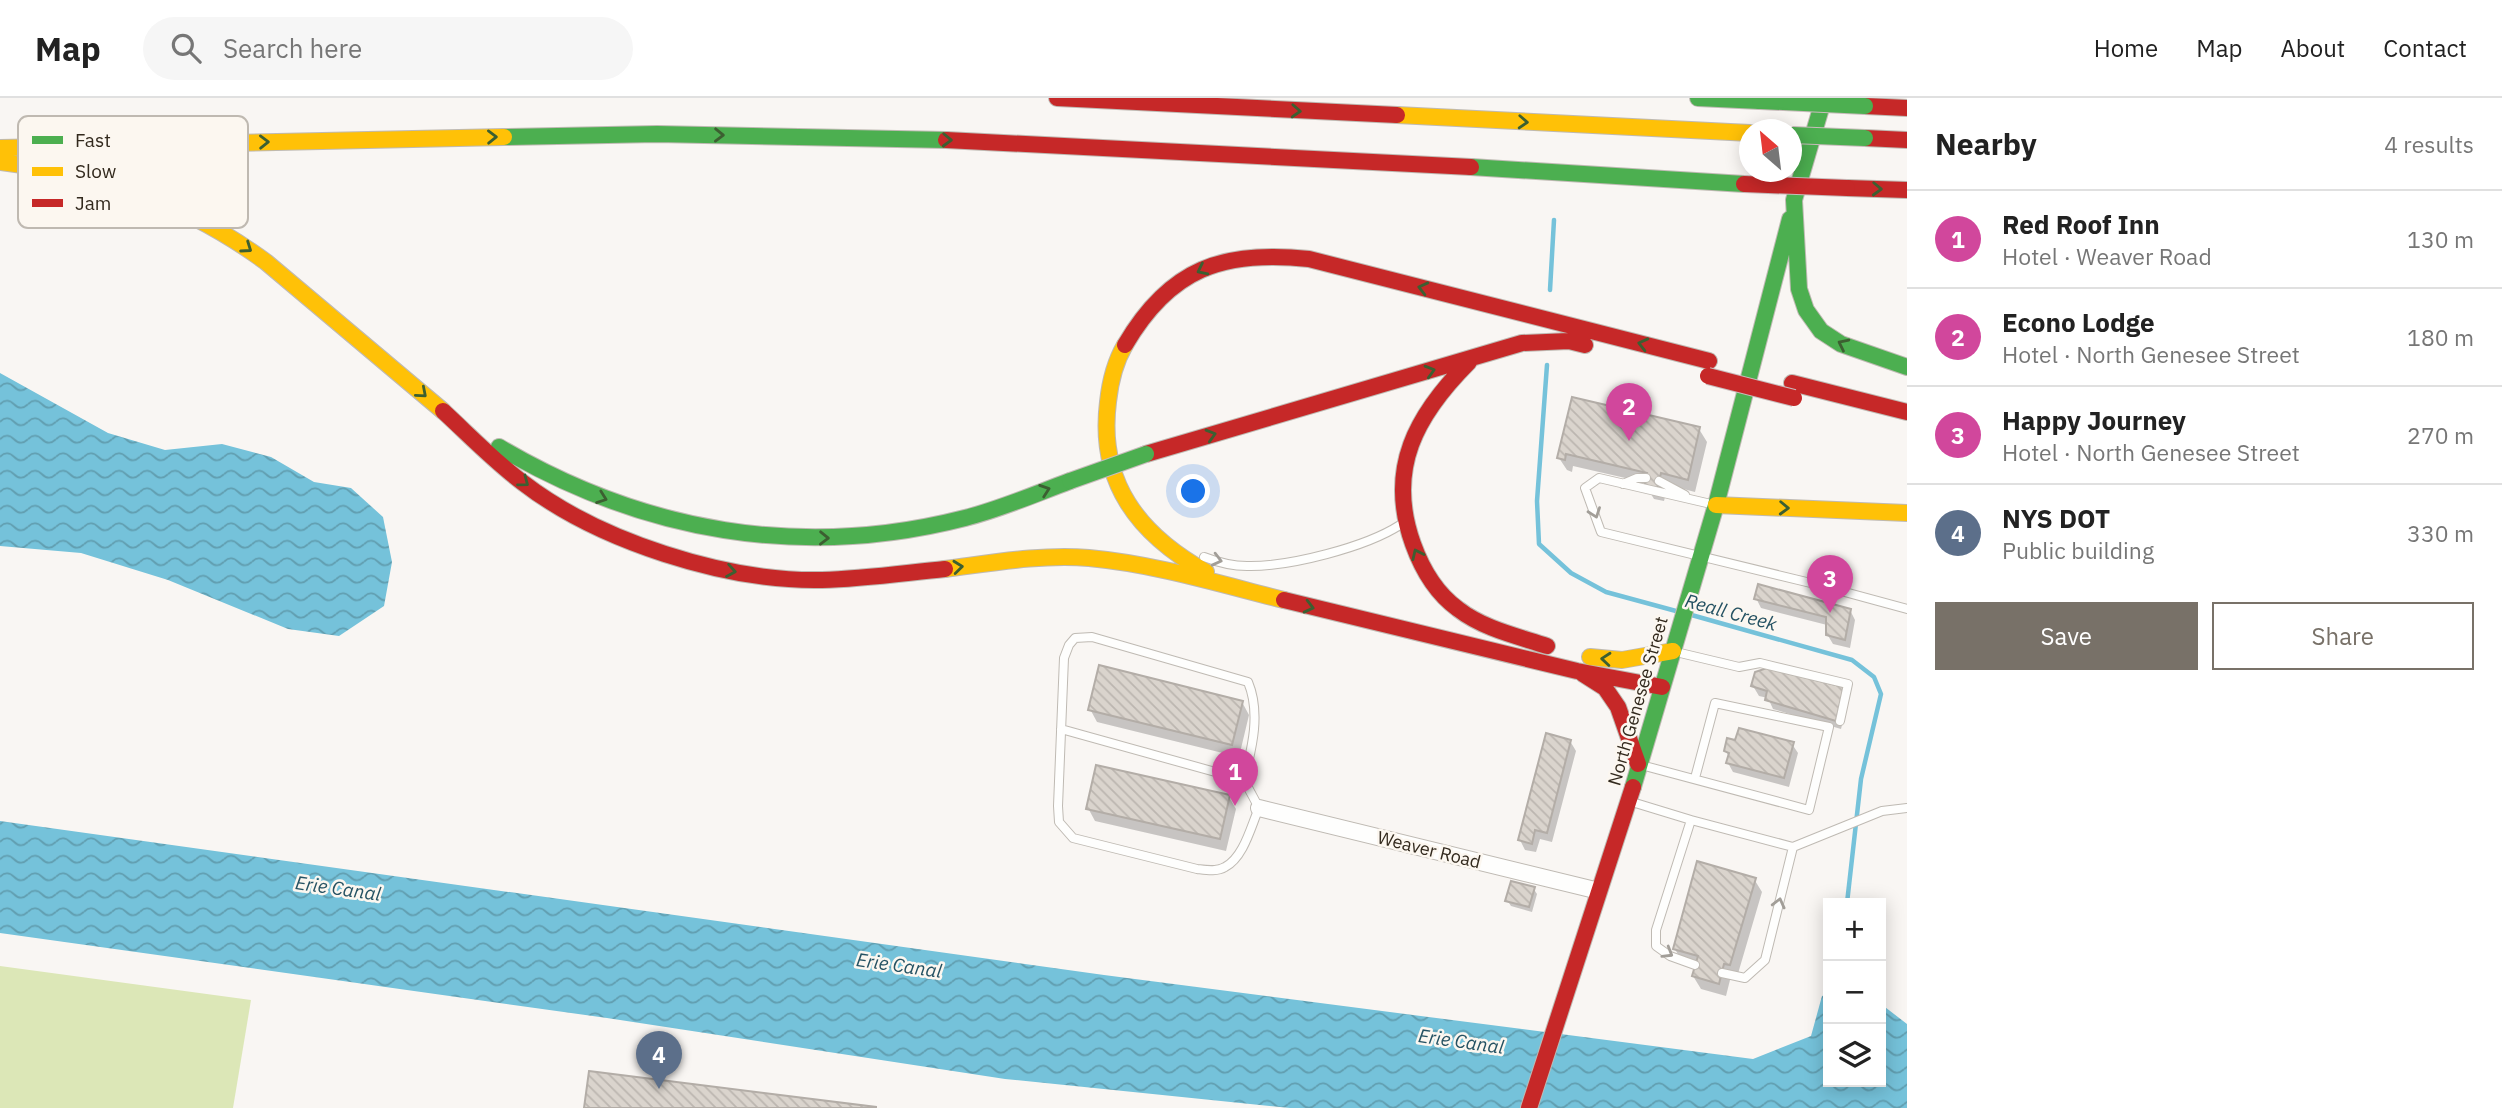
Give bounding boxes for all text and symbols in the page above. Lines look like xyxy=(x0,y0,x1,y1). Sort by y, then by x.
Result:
search box xyxy=(143,17,633,80)
text: Map xyxy=(35,27,101,70)
icon: search xyxy=(167,29,205,67)
text: Search here xyxy=(223,31,362,65)
text: Home xyxy=(2094,32,2158,64)
text: Map xyxy=(2196,32,2242,64)
text: About xyxy=(2280,32,2345,64)
text: Contact xyxy=(2383,32,2467,64)
one-way arrow xyxy=(1291,103,1302,118)
one-way arrow xyxy=(1518,114,1529,129)
legend xyxy=(18,116,248,228)
north arrow xyxy=(1739,119,1802,182)
text: Nearby xyxy=(1935,124,2037,163)
text: Fast xyxy=(75,128,111,152)
one-way arrow xyxy=(714,128,725,143)
text: 4 results xyxy=(2384,129,2474,159)
one-way arrow xyxy=(486,130,497,145)
one-way arrow xyxy=(941,133,952,148)
one-way arrow xyxy=(259,134,270,149)
text: Slow xyxy=(75,159,116,183)
one-way arrow xyxy=(1872,182,1883,197)
text: Jam xyxy=(75,191,111,215)
text: Red Roof Inn xyxy=(2002,207,2160,241)
text: 1 xyxy=(1951,224,1965,254)
text: 130 m xyxy=(2407,224,2474,254)
one-way arrow xyxy=(239,240,252,252)
text: Hotel · Weaver Road xyxy=(2002,241,2212,271)
one-way arrow xyxy=(1197,262,1209,276)
one-way arrow xyxy=(1417,282,1429,296)
text: Econo Lodge xyxy=(2002,305,2155,339)
text: 2 xyxy=(1951,322,1965,352)
text: 180 m xyxy=(2407,322,2474,352)
one-way arrow xyxy=(1637,338,1649,352)
one-way arrow xyxy=(1838,338,1850,352)
text: Hotel · North Genesee Street xyxy=(2002,339,2300,369)
one-way arrow xyxy=(1424,365,1436,380)
pin: 2 xyxy=(1606,383,1652,441)
one-way arrow xyxy=(414,385,427,397)
text: Happy Journey xyxy=(2002,403,2186,437)
text: 3 xyxy=(1951,420,1965,450)
text: 270 m xyxy=(2407,420,2474,450)
one-way arrow xyxy=(1205,428,1217,443)
text: Hotel · North Genesee Street xyxy=(2002,437,2300,467)
one-way arrow xyxy=(516,474,529,487)
your location xyxy=(1176,474,1210,508)
one-way arrow xyxy=(1038,484,1051,498)
one-way arrow xyxy=(595,489,607,503)
one-way arrow xyxy=(1779,500,1790,515)
text: NYS DOT xyxy=(2002,501,2110,535)
one-way arrow xyxy=(1586,507,1600,519)
text: 4 xyxy=(1951,518,1965,548)
text: 330 m xyxy=(2407,518,2474,548)
one-way arrow xyxy=(819,530,830,545)
text: Public building xyxy=(2002,535,2154,565)
one-way arrow xyxy=(1411,549,1425,561)
one-way arrow xyxy=(1210,552,1222,566)
pin: 3 xyxy=(1807,555,1853,613)
one-way arrow xyxy=(952,560,963,575)
one-way arrow xyxy=(725,563,737,578)
water label: Reall Creek xyxy=(1682,588,1781,636)
one-way arrow xyxy=(1303,598,1315,613)
button: Save xyxy=(1935,602,2198,670)
button: Share xyxy=(2212,602,2474,670)
street label: North Genesee Street xyxy=(1602,614,1673,788)
one-way arrow xyxy=(1600,652,1611,667)
pin: 1 xyxy=(1212,748,1258,806)
street label: Weaver Road xyxy=(1375,826,1483,873)
water label: Erie Canal xyxy=(294,870,382,906)
one-way arrow xyxy=(1771,897,1785,909)
map controls xyxy=(1823,898,1886,1087)
button: + xyxy=(1823,898,1886,961)
one-way arrow xyxy=(1661,945,1674,958)
water label: Erie Canal xyxy=(855,947,943,983)
button: − xyxy=(1823,961,1886,1024)
water label: Erie Canal xyxy=(1417,1023,1505,1059)
button: layers xyxy=(1823,1024,1886,1087)
pin: 4 xyxy=(636,1031,682,1089)

